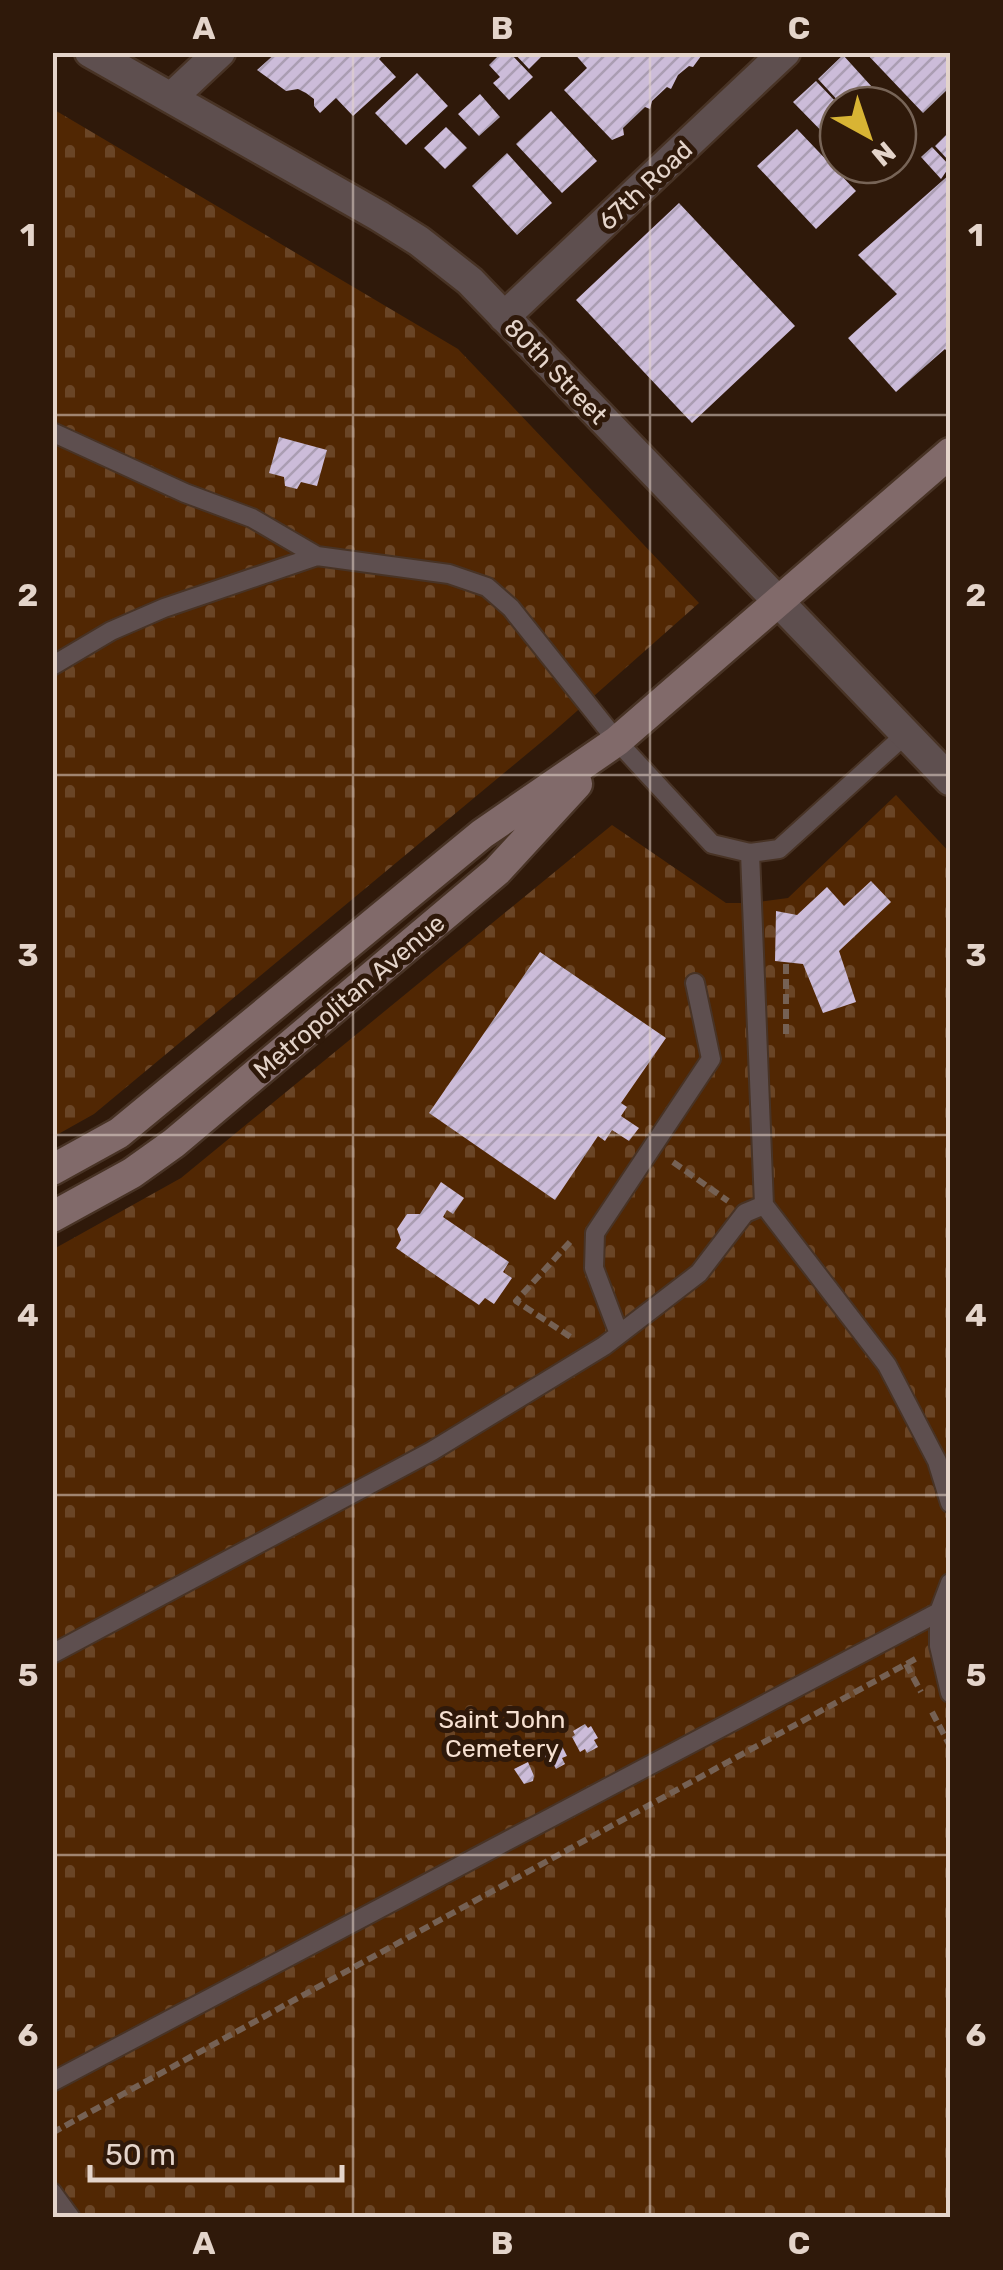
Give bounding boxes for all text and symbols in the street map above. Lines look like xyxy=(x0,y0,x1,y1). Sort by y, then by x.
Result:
text: A xyxy=(193,9,216,47)
text: B xyxy=(491,9,513,47)
text: C xyxy=(788,9,810,47)
north arrow xyxy=(818,85,918,185)
street label: 67th Road xyxy=(592,135,698,236)
text: N xyxy=(865,135,902,173)
text: 1 xyxy=(20,216,36,254)
text: 1 xyxy=(968,216,984,254)
street label: 80th Street xyxy=(498,313,613,430)
text: 2 xyxy=(18,576,38,614)
text: 2 xyxy=(966,576,986,614)
street label: Metropolitan Avenue xyxy=(248,908,451,1085)
text: 3 xyxy=(17,936,39,974)
text: 3 xyxy=(965,936,987,974)
text: 4 xyxy=(17,1296,39,1334)
text: 4 xyxy=(965,1296,987,1334)
text: 5 xyxy=(18,1656,38,1694)
text: 5 xyxy=(966,1656,986,1694)
park label: Saint John Cemetery xyxy=(439,1705,565,1763)
text: 6 xyxy=(18,2016,38,2054)
text: 6 xyxy=(966,2016,986,2054)
scale bar xyxy=(90,2120,342,2182)
text: 50 m xyxy=(105,2137,176,2173)
text: A xyxy=(193,2224,216,2262)
text: B xyxy=(491,2224,513,2262)
text: C xyxy=(788,2224,810,2262)

